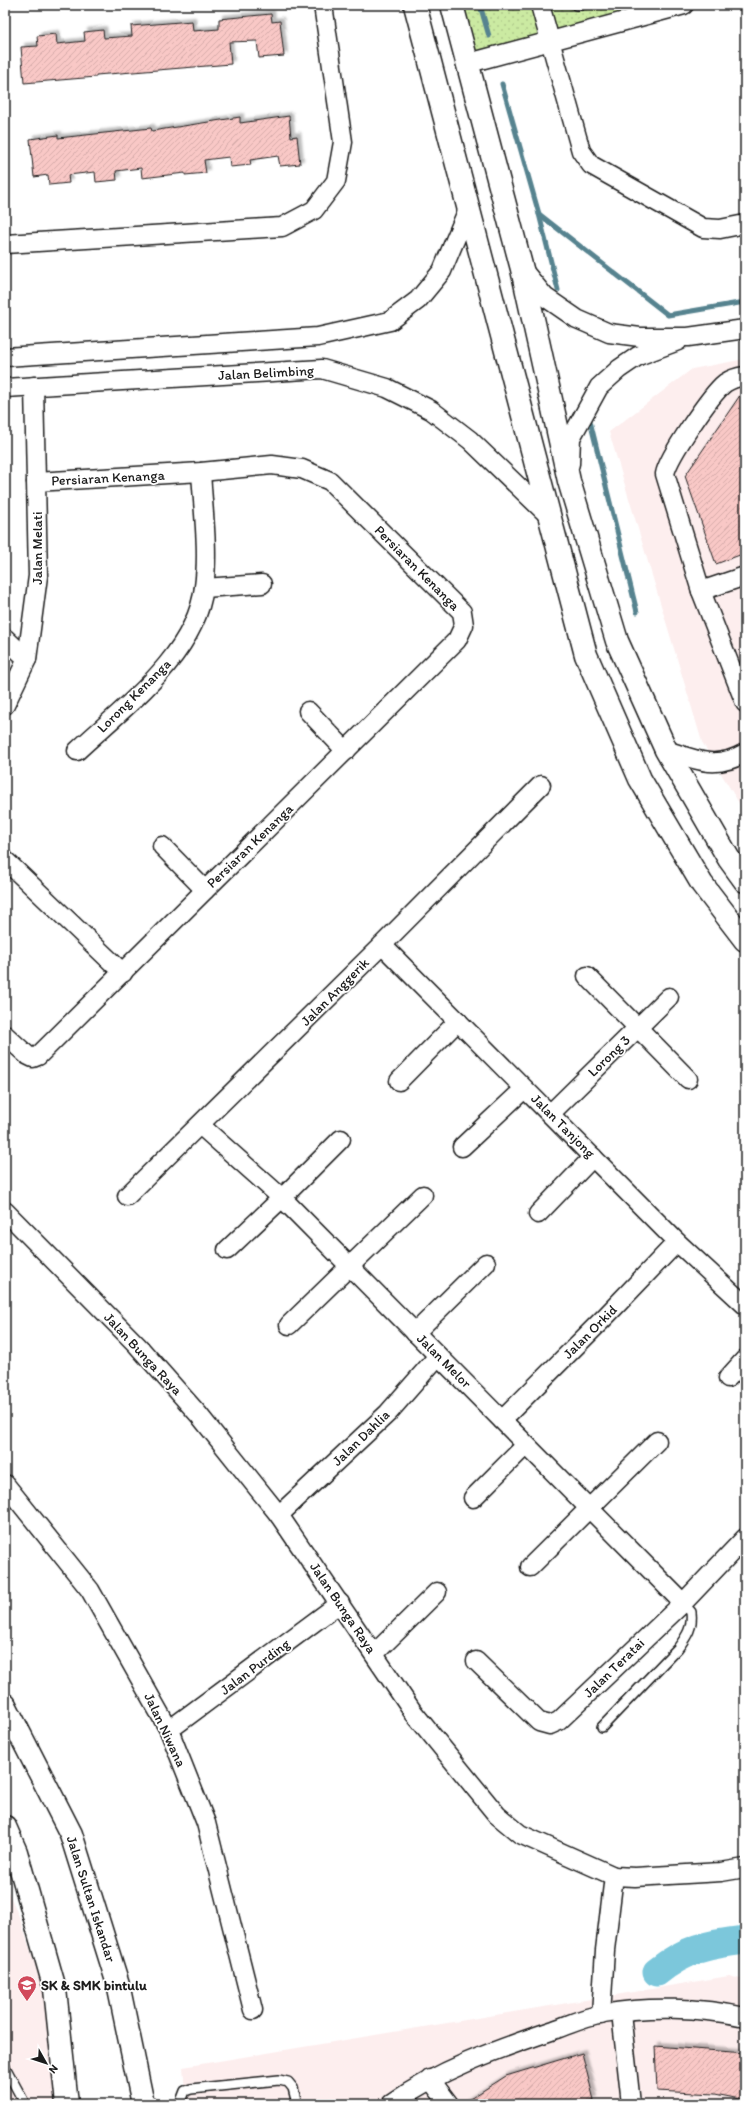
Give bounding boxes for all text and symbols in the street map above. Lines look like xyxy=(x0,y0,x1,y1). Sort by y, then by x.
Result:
street label: Jalan Belimbing xyxy=(218,362,315,384)
street label: Persiaran Kenanga xyxy=(51,467,166,489)
street label: Jalan Melati xyxy=(29,511,46,585)
street label: Persiaran Kenanga xyxy=(371,522,464,615)
street label: Lorong Kenanga xyxy=(94,656,174,736)
street label: Persiaran Kenanga xyxy=(203,800,297,892)
street label: Jalan Anggerik xyxy=(297,954,373,1030)
street label: Lorong 3 xyxy=(584,1031,634,1080)
street label: Jalan Tanjong xyxy=(527,1090,599,1162)
street label: Jalan Orkid xyxy=(559,1301,621,1363)
street label: Jalan Bunga Raya xyxy=(100,1309,186,1399)
street label: Jalan Melor xyxy=(413,1330,475,1392)
street label: Jalan Dahlia xyxy=(329,1406,393,1470)
street label: Jalan Bunga Raya xyxy=(306,1559,380,1658)
street label: Jalan Purding xyxy=(217,1635,294,1699)
street label: Jalan Teratai xyxy=(580,1635,648,1701)
street label: Jalan Niwana xyxy=(140,1690,190,1770)
street label: Jalan Sultan Iskandar xyxy=(63,1834,120,1965)
school or university icon: SK & SMK bintulu xyxy=(16,1974,38,2002)
place label: SK & SMK bintulu xyxy=(41,1977,147,1994)
north arrow xyxy=(26,2043,66,2083)
text: N xyxy=(46,2062,61,2076)

